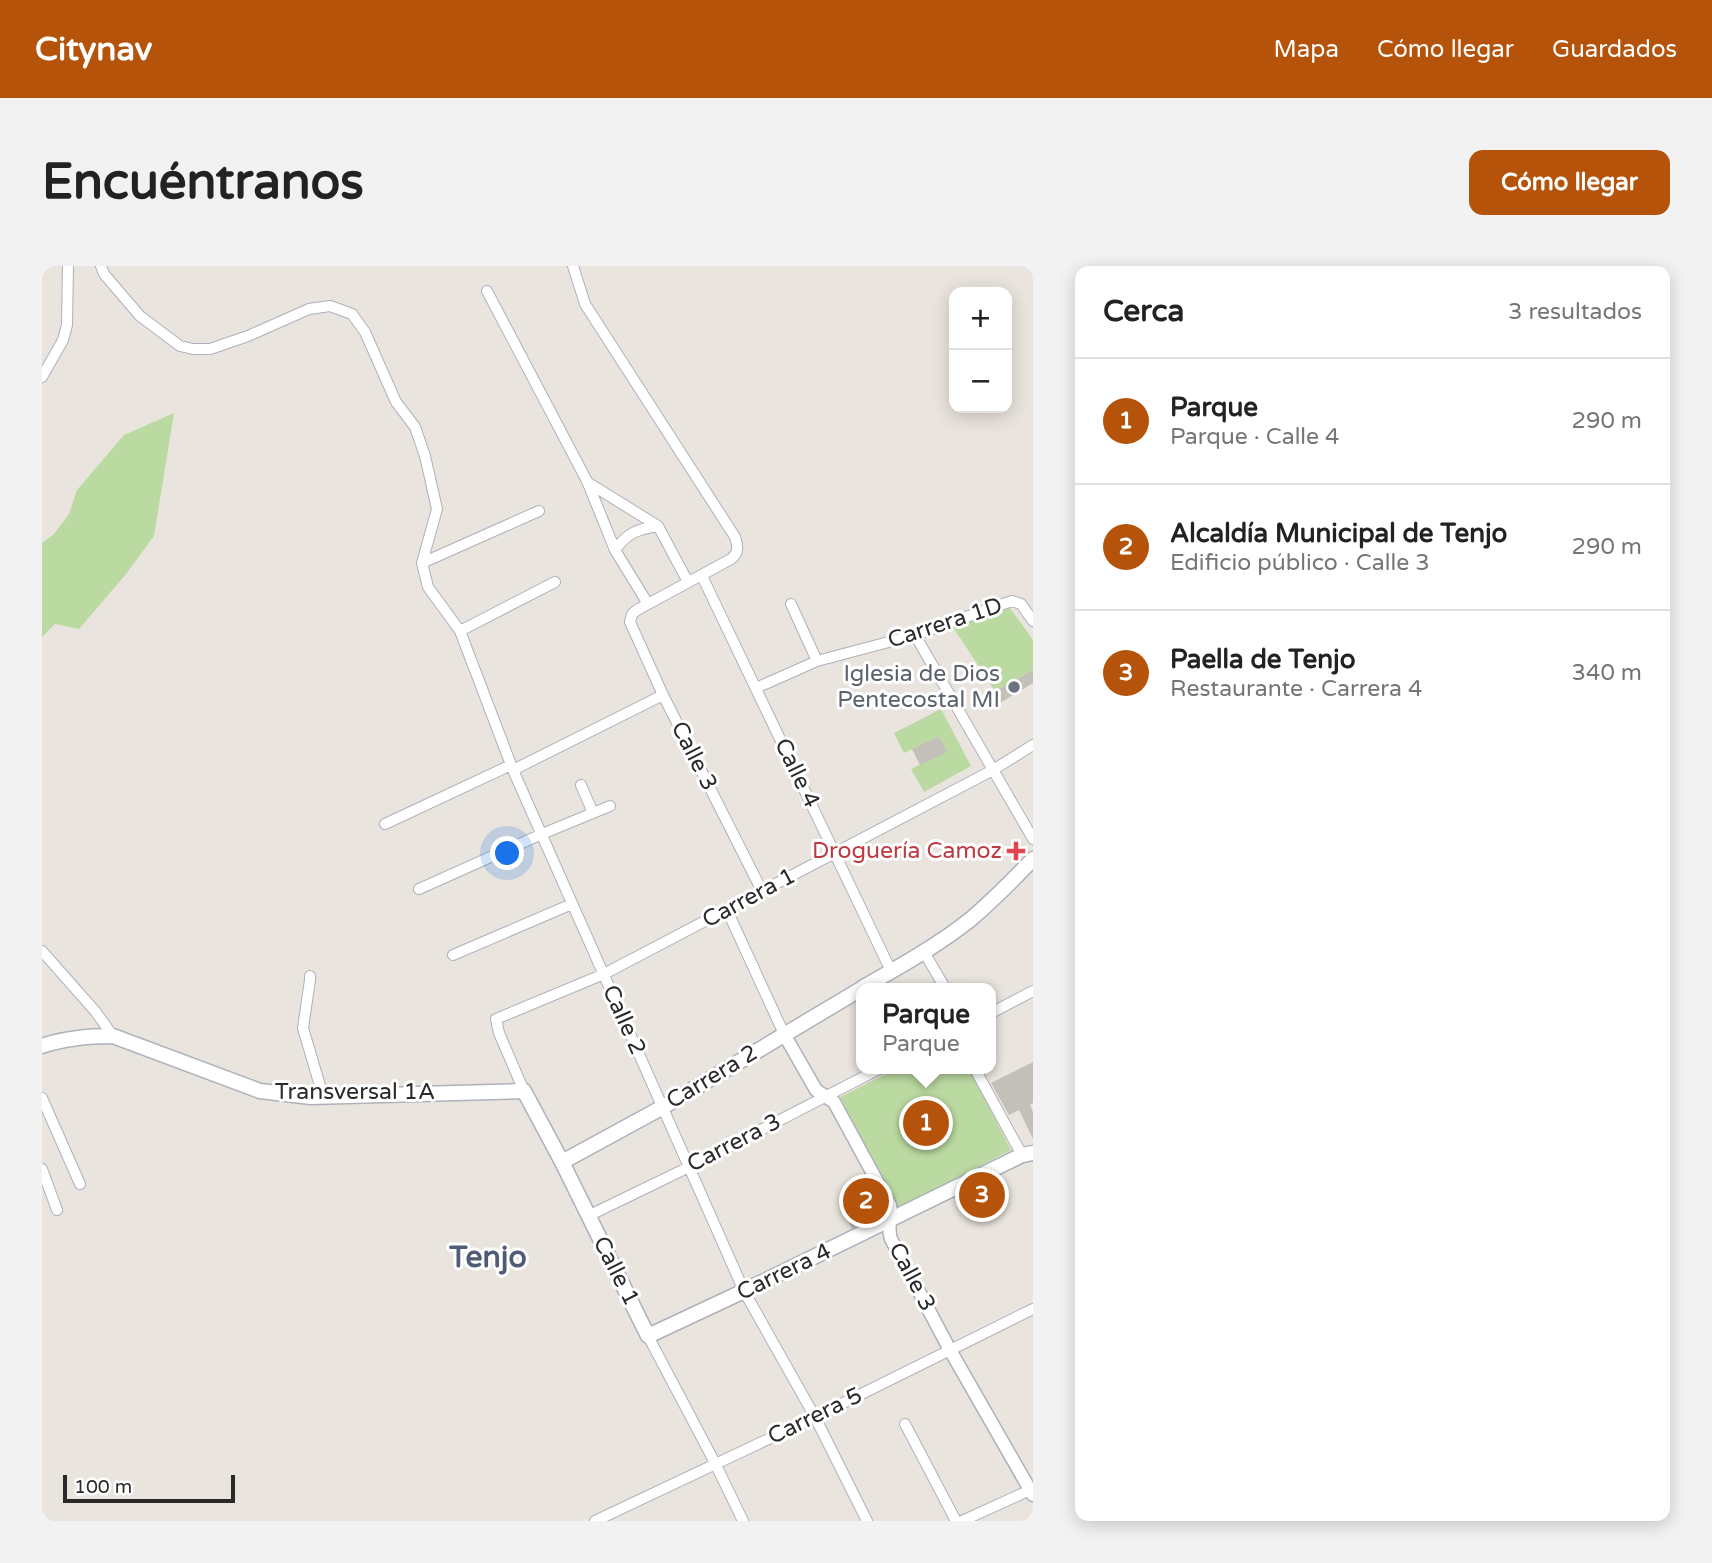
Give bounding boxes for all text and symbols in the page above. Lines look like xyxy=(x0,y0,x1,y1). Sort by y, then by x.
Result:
text: Citynav xyxy=(35,30,152,69)
text: Mapa xyxy=(1274,35,1339,64)
text: Cómo llegar xyxy=(1377,35,1514,64)
text: Guardados xyxy=(1552,35,1677,64)
button: Cómo llegar xyxy=(1469,150,1670,215)
text: Encuéntranos xyxy=(42,153,364,212)
map controls xyxy=(949,287,1012,413)
button: + xyxy=(949,287,1012,350)
text: Cerca xyxy=(1103,293,1184,330)
text: 3 resultados xyxy=(1508,298,1642,326)
button: − xyxy=(949,350,1012,413)
text: Parque xyxy=(1170,392,1258,423)
text: 1 xyxy=(1119,407,1133,435)
text: 290 m xyxy=(1572,407,1642,435)
text: Parque · Calle 4 xyxy=(1170,423,1340,451)
text: Alcaldía Municipal de Tenjo xyxy=(1170,518,1507,549)
text: 2 xyxy=(1119,533,1133,561)
text: 290 m xyxy=(1572,533,1642,561)
text: Edificio público · Calle 3 xyxy=(1170,549,1430,577)
street label: Carrera 1D xyxy=(884,591,1006,655)
text: Paella de Tenjo xyxy=(1170,644,1355,675)
text: 3 xyxy=(1119,659,1133,687)
text: 340 m xyxy=(1572,659,1642,687)
place label: Iglesia de Dios Pentecostal MI xyxy=(837,660,1000,714)
text: Restaurante · Carrera 4 xyxy=(1170,675,1422,703)
marker: Iglesia de Dios Pentecostal MI xyxy=(1006,679,1022,695)
street label: Calle 3 xyxy=(665,717,723,795)
street label: Calle 4 xyxy=(768,734,826,812)
your location xyxy=(490,836,524,870)
place label: Droguería Camoz xyxy=(812,837,1002,865)
marker: Droguería Camoz xyxy=(1008,843,1024,859)
street label: Carrera 1 xyxy=(698,862,800,934)
street label: Calle 2 xyxy=(596,981,652,1059)
popup xyxy=(856,983,996,1074)
text: Parque xyxy=(882,999,970,1030)
text: Parque xyxy=(882,1030,960,1058)
street label: Carrera 2 xyxy=(661,1039,763,1115)
street label: Transversal 1A xyxy=(275,1078,435,1106)
pin: 1 xyxy=(903,1097,949,1149)
street label: Carrera 3 xyxy=(682,1108,786,1178)
pin: 3 xyxy=(959,1169,1005,1221)
pin: 2 xyxy=(843,1175,889,1227)
street label: Calle 1 xyxy=(587,1232,645,1310)
street label: Carrera 4 xyxy=(732,1237,836,1307)
street label: Calle 3 xyxy=(882,1238,942,1316)
district label: Tenjo xyxy=(448,1239,527,1276)
street label: Carrera 5 xyxy=(763,1381,867,1451)
scale bar xyxy=(63,1472,234,1504)
text: 100 m xyxy=(74,1476,132,1498)

